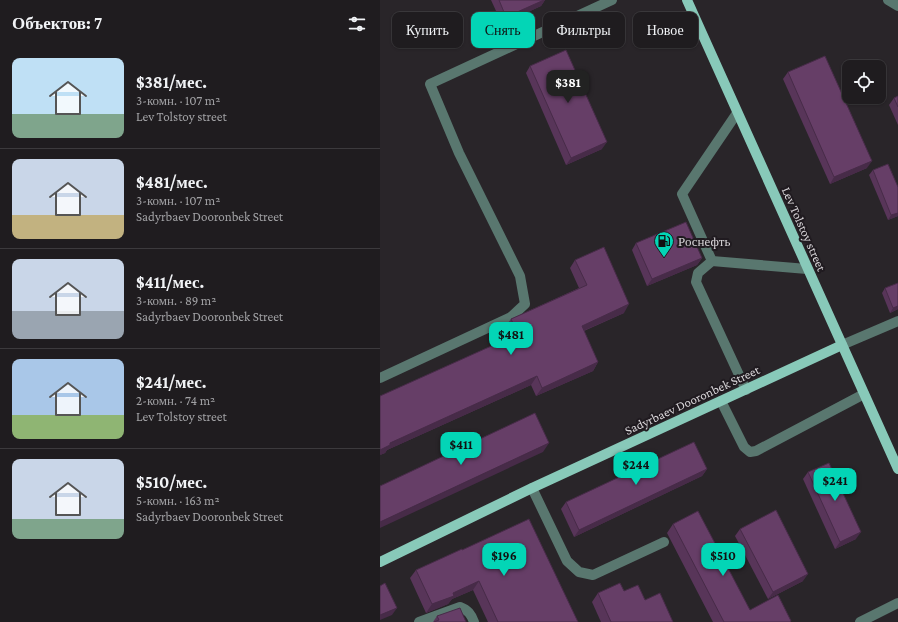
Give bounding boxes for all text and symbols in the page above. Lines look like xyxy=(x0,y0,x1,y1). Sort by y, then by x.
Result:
chip: Купить xyxy=(392,12,463,48)
chip: Снять xyxy=(471,12,535,48)
chip: Фильтры xyxy=(543,12,625,48)
chip: Новое xyxy=(633,12,698,48)
icon: filters xyxy=(346,13,368,35)
text: Объектов: 7 xyxy=(12,14,102,33)
map controls xyxy=(842,60,886,104)
button: locate xyxy=(842,60,886,104)
pin: $381 xyxy=(544,70,592,104)
text: $381/мес. xyxy=(136,73,207,92)
icon: home xyxy=(44,74,92,122)
text: $381 xyxy=(555,75,581,90)
text: 3-комн. · 107 m² xyxy=(136,93,220,108)
text: Lev Tolstoy street xyxy=(136,109,227,124)
text: $481/мес. xyxy=(136,173,208,192)
icon: home xyxy=(44,175,92,223)
street label: Lev Tolstoy street xyxy=(779,185,830,274)
text: 3-комн. · 107 m² xyxy=(136,193,220,208)
text: Sadyrbaev Dooronbek Street xyxy=(136,209,283,224)
fuel station icon: Роснефть xyxy=(653,230,675,258)
place label: Роснефть xyxy=(678,234,730,249)
text: $411/мес. xyxy=(136,273,204,292)
icon: home xyxy=(44,275,92,323)
text: 3-комн. · 89 m² xyxy=(136,293,216,308)
text: Sadyrbaev Dooronbek Street xyxy=(136,309,283,324)
pin: $481 xyxy=(487,322,535,356)
text: $481 xyxy=(498,327,524,342)
street label: Sadyrbaev Dooronbek Street xyxy=(622,362,762,438)
text: $241/мес. xyxy=(136,373,207,392)
icon: home xyxy=(44,375,92,423)
text: 2-комн. · 74 m² xyxy=(136,393,215,408)
text: Lev Tolstoy street xyxy=(136,409,227,424)
pin: $411 xyxy=(437,432,485,466)
text: $411 xyxy=(449,437,473,452)
pin: $244 xyxy=(612,452,660,486)
text: $244 xyxy=(622,457,650,472)
pin: $241 xyxy=(811,468,859,502)
text: $510/мес. xyxy=(136,473,207,492)
text: $241 xyxy=(823,473,848,488)
icon: home xyxy=(44,475,92,523)
text: 5-комн. · 163 m² xyxy=(136,493,220,508)
text: Sadyrbaev Dooronbek Street xyxy=(136,509,283,524)
pin: $196 xyxy=(480,543,528,577)
pin: $510 xyxy=(699,543,747,577)
text: $196 xyxy=(491,548,517,563)
text: $510 xyxy=(710,548,736,563)

